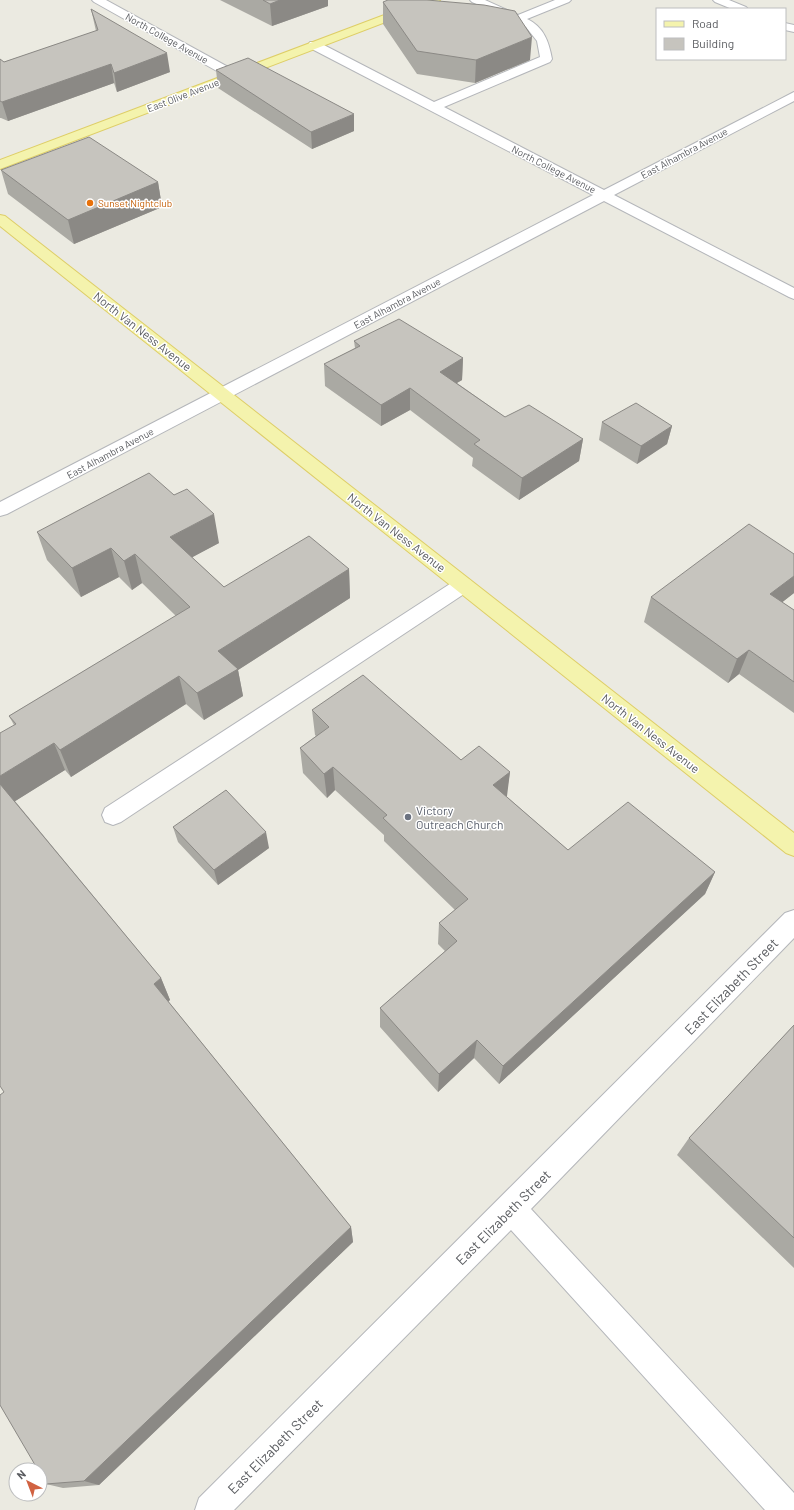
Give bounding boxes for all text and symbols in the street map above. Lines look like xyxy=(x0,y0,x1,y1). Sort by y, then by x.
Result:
legend xyxy=(656,8,786,60)
street label: North College Avenue xyxy=(123,10,211,66)
text: Road xyxy=(692,16,719,30)
text: Building xyxy=(692,36,734,50)
street label: East Olive Avenue xyxy=(145,76,221,114)
street label: East Alhambra Avenue xyxy=(638,125,730,181)
street label: North College Avenue xyxy=(510,143,598,195)
place label: Sunset Nightclub xyxy=(98,197,172,209)
marker: Sunset Nightclub xyxy=(85,198,95,208)
street label: East Alhambra Avenue xyxy=(351,275,443,331)
street label: North Van Ness Avenue xyxy=(91,288,195,374)
street label: East Alhambra Avenue xyxy=(64,425,156,481)
street label: North Van Ness Avenue xyxy=(345,489,449,575)
street label: North Van Ness Avenue xyxy=(599,690,703,776)
place label: Victory Outreach Church xyxy=(416,803,503,831)
marker: Victory Outreach Church xyxy=(403,812,413,822)
street label: East Elizabeth Street xyxy=(681,934,781,1038)
street label: East Elizabeth Street xyxy=(452,1166,554,1268)
street label: East Elizabeth Street xyxy=(224,1395,326,1497)
north arrow xyxy=(8,1462,48,1502)
text: N xyxy=(14,1467,28,1481)

